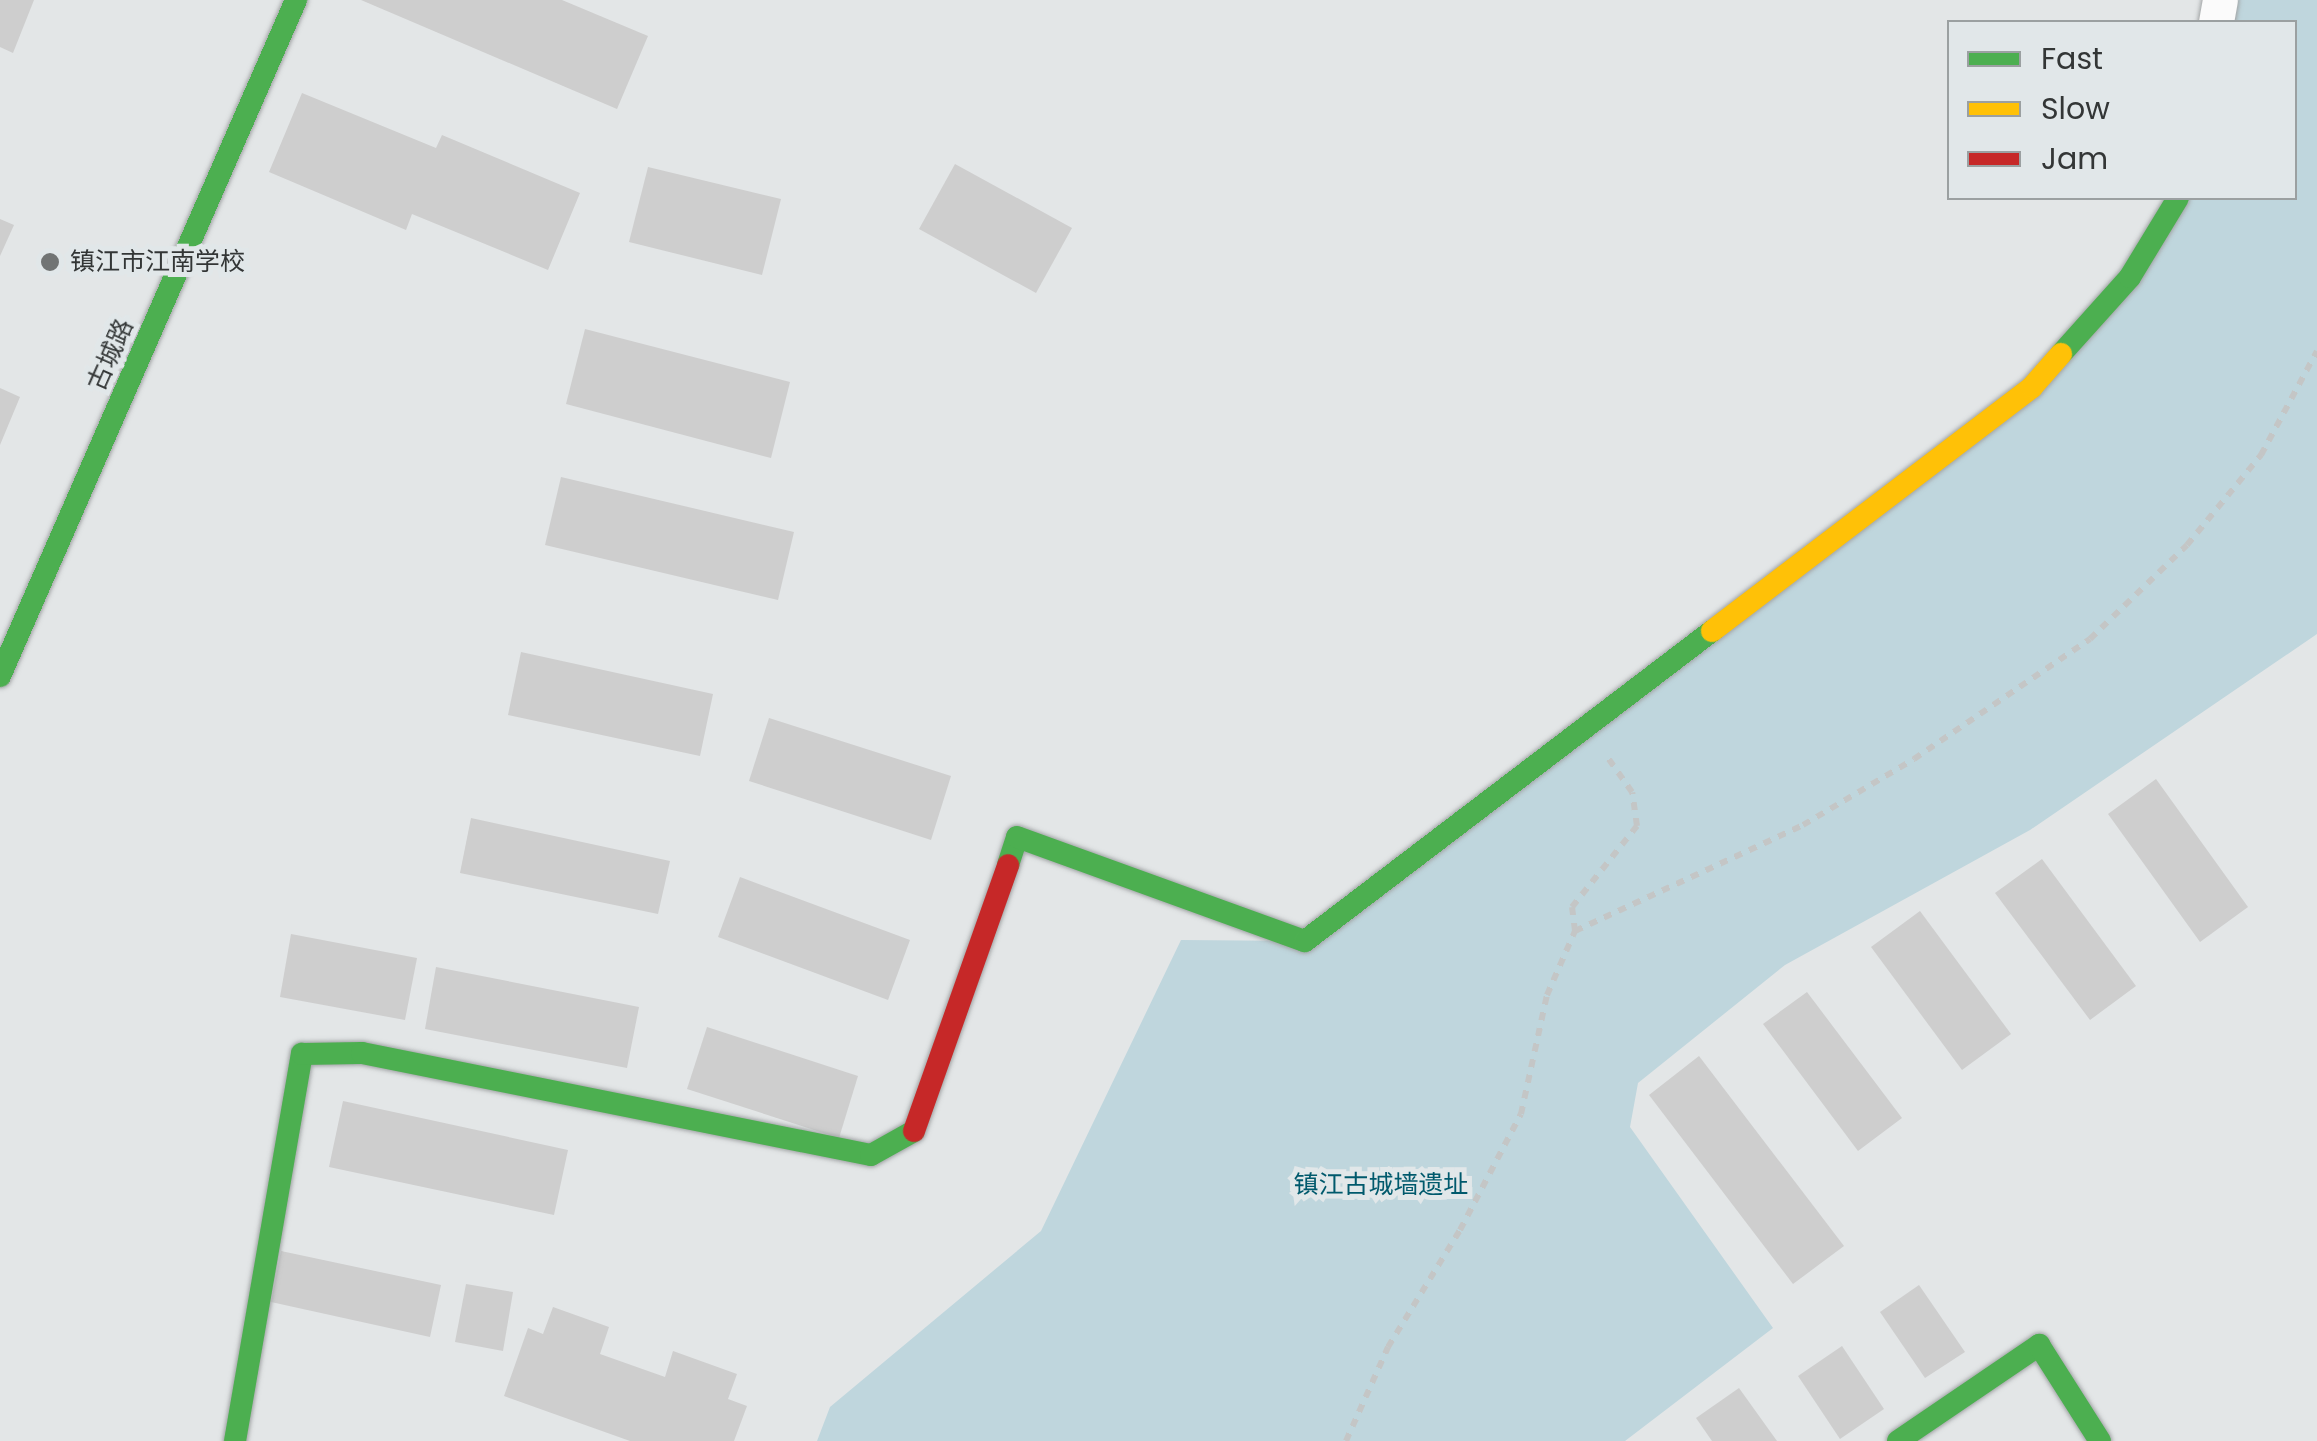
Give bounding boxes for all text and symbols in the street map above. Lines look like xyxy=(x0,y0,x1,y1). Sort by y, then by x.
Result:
legend xyxy=(1947,20,2297,200)
text: Fast xyxy=(2041,37,2103,80)
text: Slow xyxy=(2041,87,2110,130)
text: Jam xyxy=(2041,137,2108,180)
place label: 镇江市江南学校 xyxy=(70,247,245,277)
marker: 镇江市江南学校 xyxy=(39,251,61,273)
street label: 古城路 xyxy=(82,315,140,395)
park label: 镇江古城墙遗址 xyxy=(1294,1170,1468,1200)

